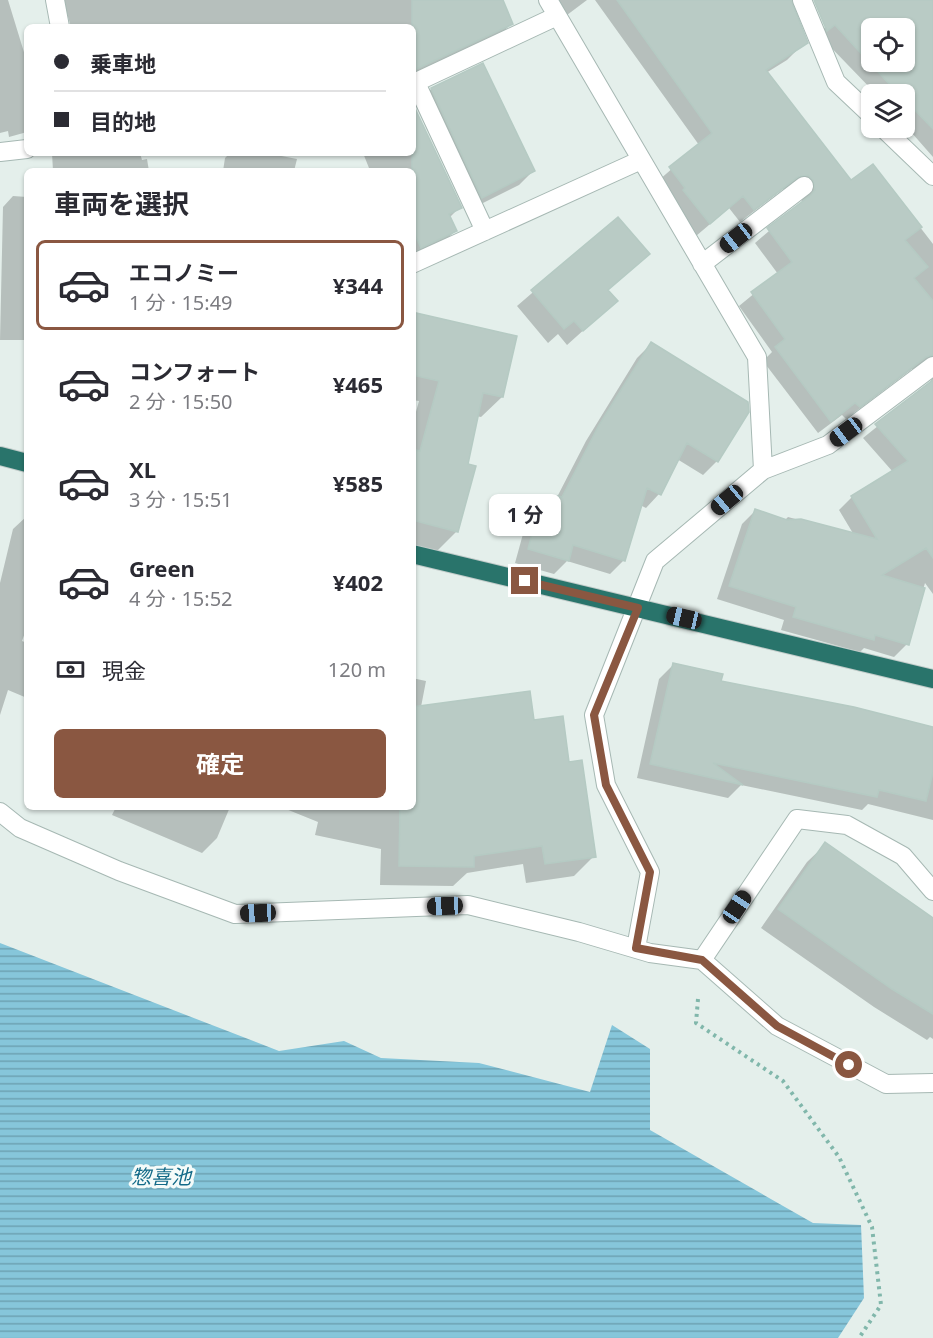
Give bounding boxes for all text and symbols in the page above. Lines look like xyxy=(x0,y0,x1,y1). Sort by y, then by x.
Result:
map controls xyxy=(861,18,915,138)
button: locate xyxy=(861,18,915,72)
text: 乗車地 xyxy=(90,48,156,78)
button: layers xyxy=(861,84,915,138)
text: 目的地 xyxy=(90,106,156,136)
text: 車両を選択 xyxy=(54,185,189,222)
car xyxy=(716,220,756,256)
text: エコノミー xyxy=(129,257,239,287)
icon: car xyxy=(57,258,111,312)
text: ¥344 xyxy=(333,270,383,300)
text: 1 分 · 15:49 xyxy=(129,289,233,316)
text: コンフォート xyxy=(129,356,260,386)
icon: car xyxy=(57,357,111,411)
text: ¥465 xyxy=(333,369,383,399)
text: 2 分 · 15:50 xyxy=(129,388,233,415)
car xyxy=(826,414,866,450)
text: XL xyxy=(129,454,156,484)
icon: car xyxy=(57,456,111,510)
text: ¥585 xyxy=(333,468,383,498)
car xyxy=(707,482,747,518)
text: 3 分 · 15:51 xyxy=(129,486,233,513)
callout: 1 分 xyxy=(489,494,561,536)
text: 1 分 xyxy=(507,501,543,528)
text: Green xyxy=(129,553,195,583)
icon: car xyxy=(57,555,111,609)
text: ¥402 xyxy=(333,567,383,597)
route end xyxy=(511,567,538,594)
text: 4 分 · 15:52 xyxy=(129,585,233,612)
car xyxy=(664,605,704,631)
icon: cash xyxy=(54,653,87,686)
text: 現金 xyxy=(102,655,146,685)
text: 120 m xyxy=(328,656,386,683)
button: 確定 xyxy=(54,729,386,798)
car xyxy=(719,887,755,927)
car xyxy=(427,896,463,916)
car xyxy=(240,903,276,923)
route start xyxy=(835,1051,862,1078)
water label: 惣喜池 xyxy=(131,1163,193,1190)

